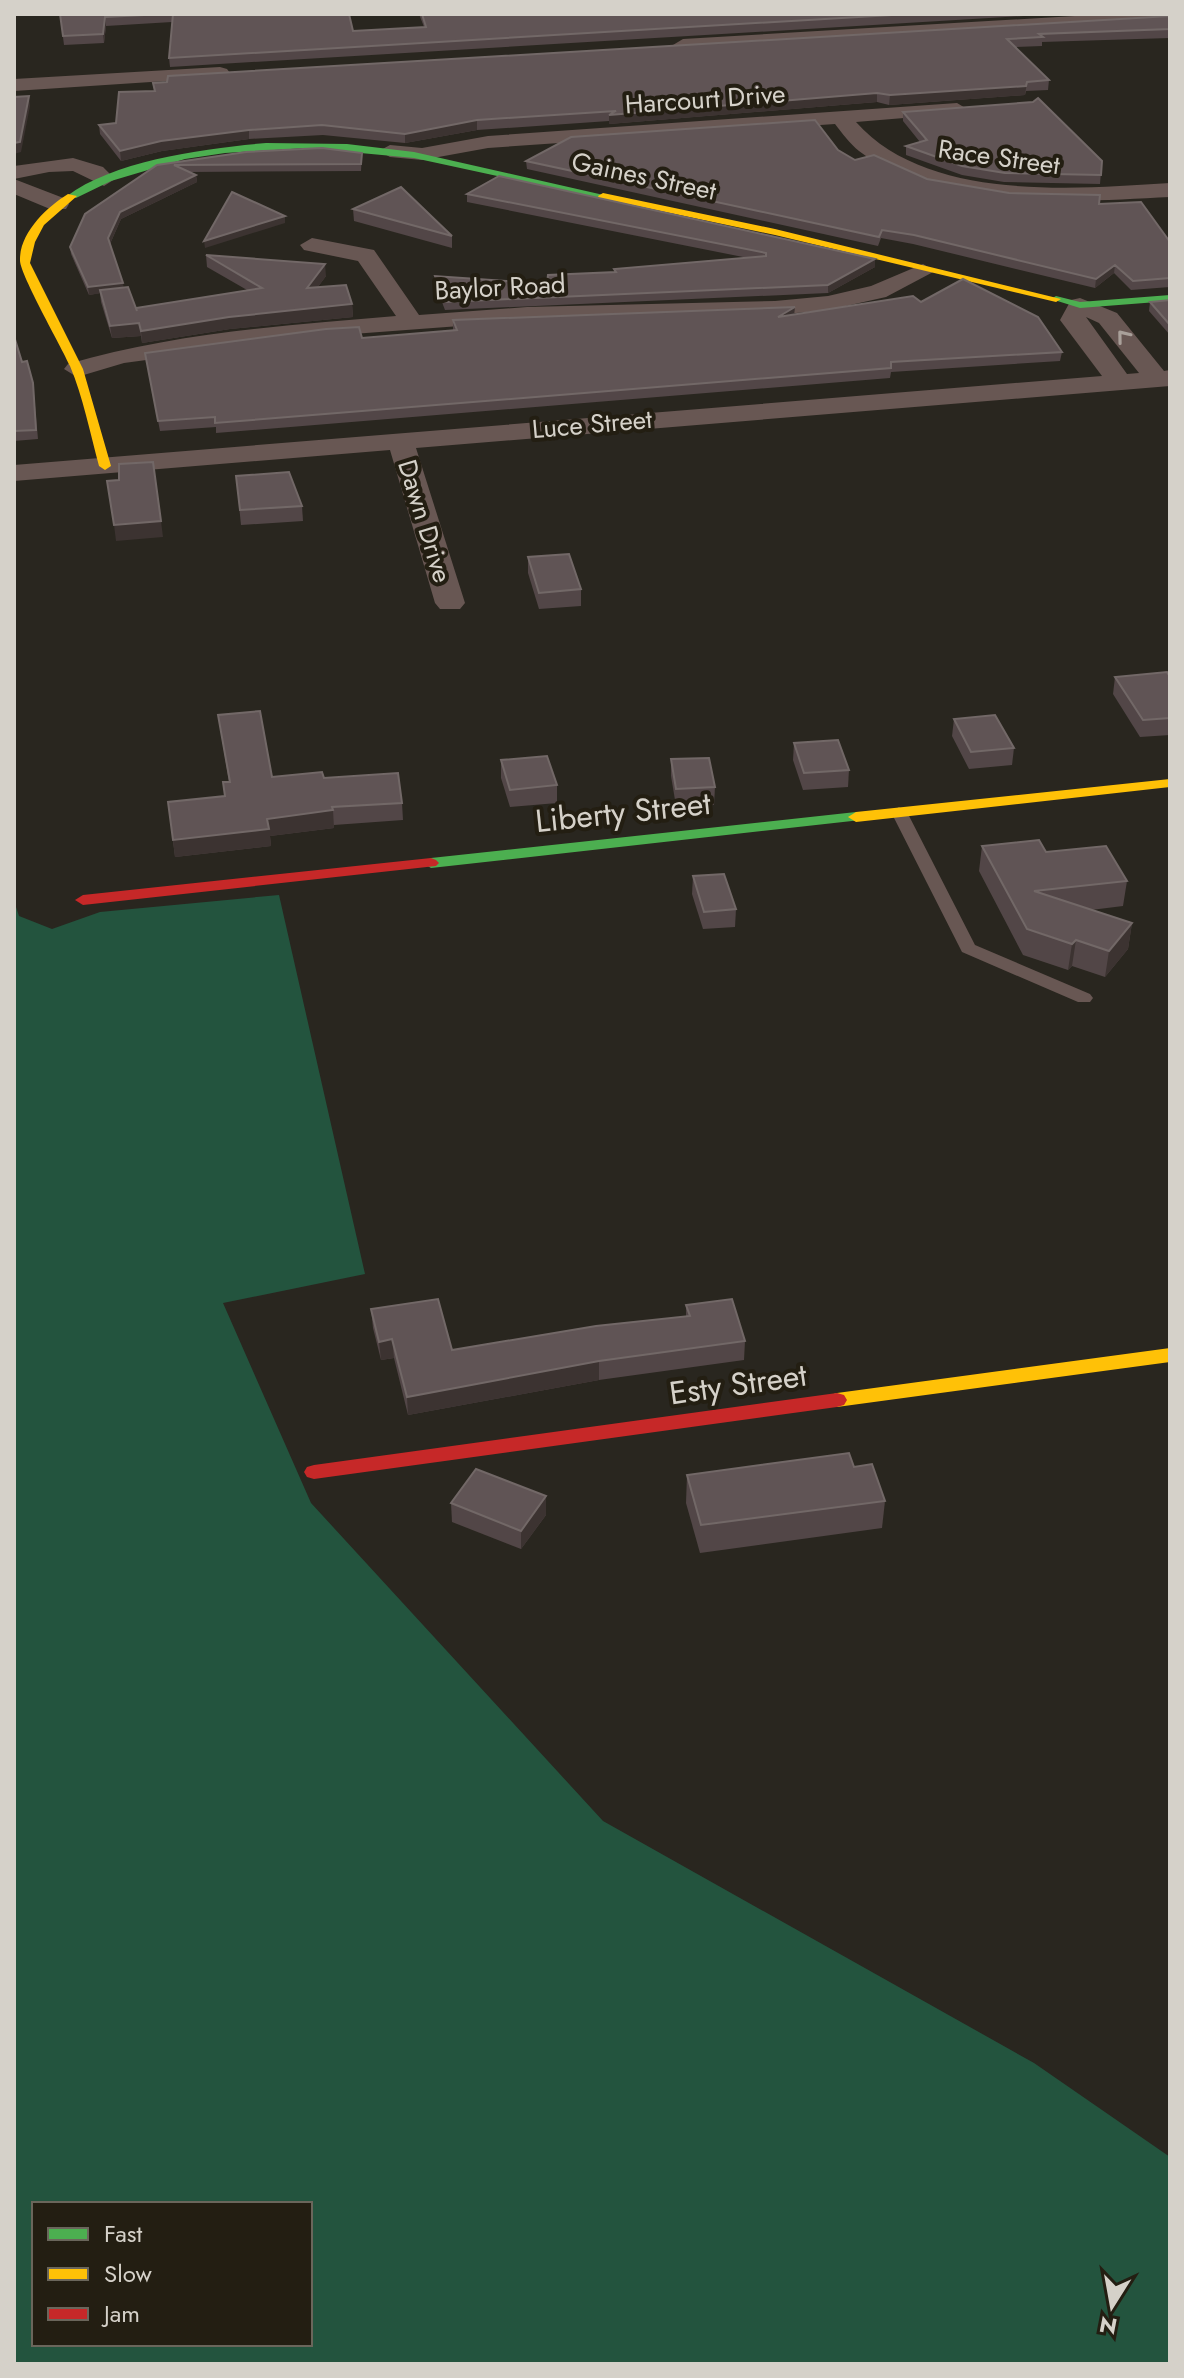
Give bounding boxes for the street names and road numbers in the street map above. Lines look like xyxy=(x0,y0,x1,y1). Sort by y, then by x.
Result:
street label: Harcourt Drive xyxy=(624,74,786,124)
street label: Race Street xyxy=(936,130,1063,184)
street label: Gaines Street xyxy=(568,142,720,210)
street label: Baylor Road xyxy=(433,265,567,309)
street label: Luce Street xyxy=(530,400,654,448)
street label: Dawn Drive xyxy=(388,455,462,587)
street label: Liberty Street xyxy=(533,780,713,844)
street label: Esty Street xyxy=(666,1352,810,1416)

